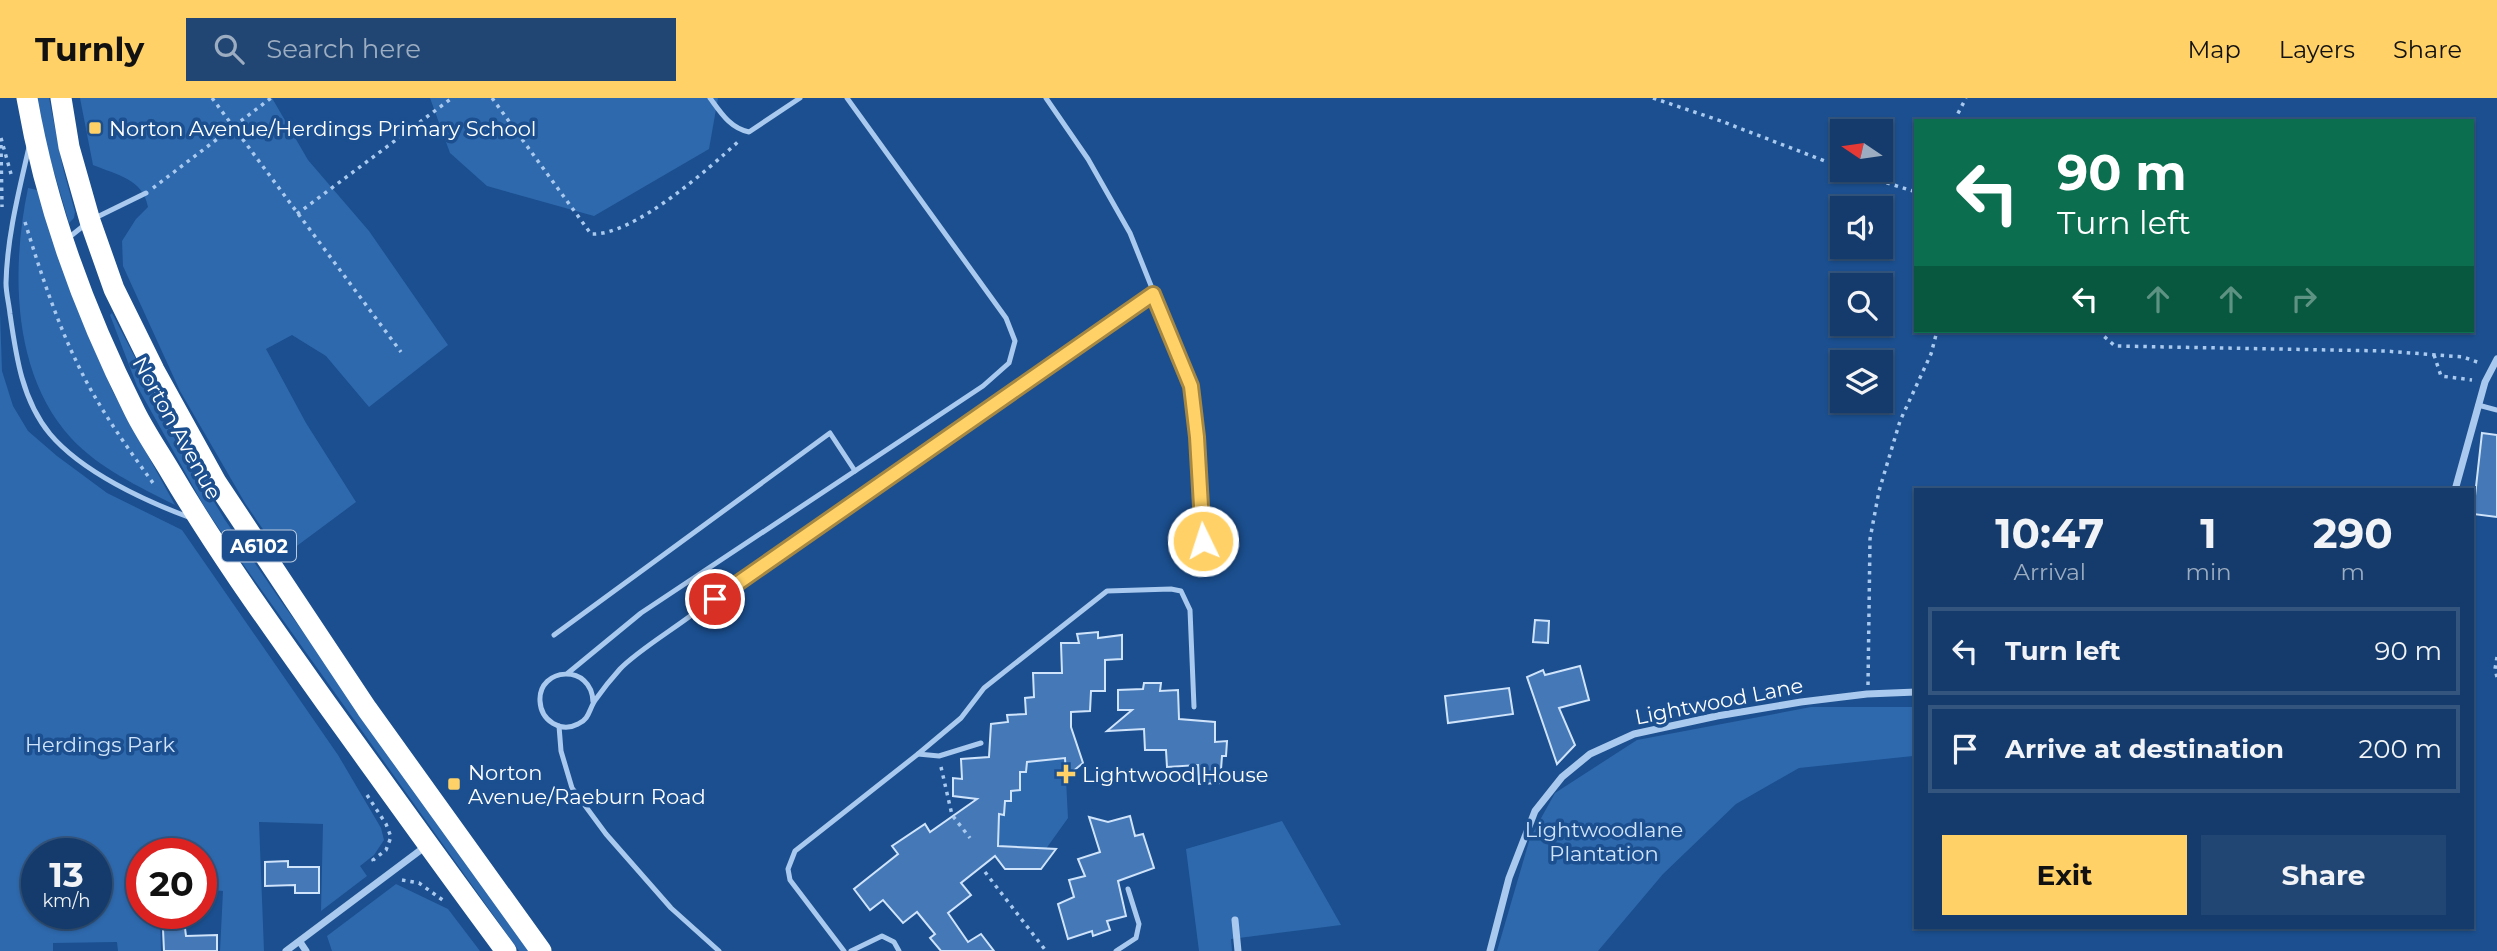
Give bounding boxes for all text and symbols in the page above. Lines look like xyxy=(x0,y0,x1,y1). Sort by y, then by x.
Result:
search box xyxy=(186,18,676,81)
text: Turnly xyxy=(35,29,144,69)
icon: search xyxy=(210,30,248,68)
text: Search here xyxy=(266,33,421,65)
text: Map xyxy=(2187,35,2241,64)
text: Layers xyxy=(2279,35,2355,64)
text: Share xyxy=(2393,35,2462,64)
place label: Norton Avenue/Herdings Primary School xyxy=(109,116,537,141)
north arrow xyxy=(1830,119,1894,182)
map controls xyxy=(1830,119,1893,413)
marker: Norton Avenue/Herdings Primary School xyxy=(87,120,103,136)
text: 90 m xyxy=(2057,143,2187,202)
icon: left xyxy=(1942,147,2033,238)
button: sound xyxy=(1830,196,1893,259)
text: Turn left xyxy=(2057,203,2191,242)
button: search xyxy=(1830,273,1893,336)
icon: left xyxy=(2066,280,2104,318)
icon: ahead xyxy=(2139,280,2177,318)
icon: ahead xyxy=(2212,280,2250,318)
icon: right xyxy=(2285,280,2323,318)
button: layers xyxy=(1830,350,1893,413)
street label: Norton Avenue xyxy=(127,352,227,504)
position arrow xyxy=(1166,504,1240,578)
text: 10:47 xyxy=(1995,507,2104,559)
text: 1 xyxy=(2200,507,2217,559)
text: 290 xyxy=(2313,507,2393,559)
road number: A6102 xyxy=(222,530,296,561)
text: Arrival xyxy=(2013,558,2086,586)
text: min xyxy=(2186,558,2232,586)
text: m xyxy=(2341,558,2365,586)
pin xyxy=(685,569,745,629)
icon: arrive xyxy=(696,580,734,618)
icon: left xyxy=(1946,632,1984,670)
text: Turn left xyxy=(2005,635,2121,667)
text: 90 m xyxy=(2375,635,2442,667)
street label: Lightwood Lane xyxy=(1633,672,1805,730)
icon: arrive xyxy=(1946,730,1984,768)
park label: Herdings Park xyxy=(25,732,175,757)
text: Arrive at destination xyxy=(2005,733,2284,765)
text: 200 m xyxy=(2358,733,2442,765)
place label: Norton Avenue/Raeburn Road xyxy=(468,760,706,809)
place label: Lightwood House xyxy=(1082,762,1268,787)
marker: Lightwood House xyxy=(1056,764,1076,784)
marker: Norton Avenue/Raeburn Road xyxy=(446,776,462,792)
park label: Lightwoodlane Plantation xyxy=(1525,817,1683,866)
button: Exit xyxy=(1942,835,2187,915)
button: Share xyxy=(2201,835,2446,915)
speed limit sign: 20 xyxy=(126,838,217,929)
text: 13 xyxy=(49,853,84,896)
text: km/h xyxy=(42,890,91,912)

